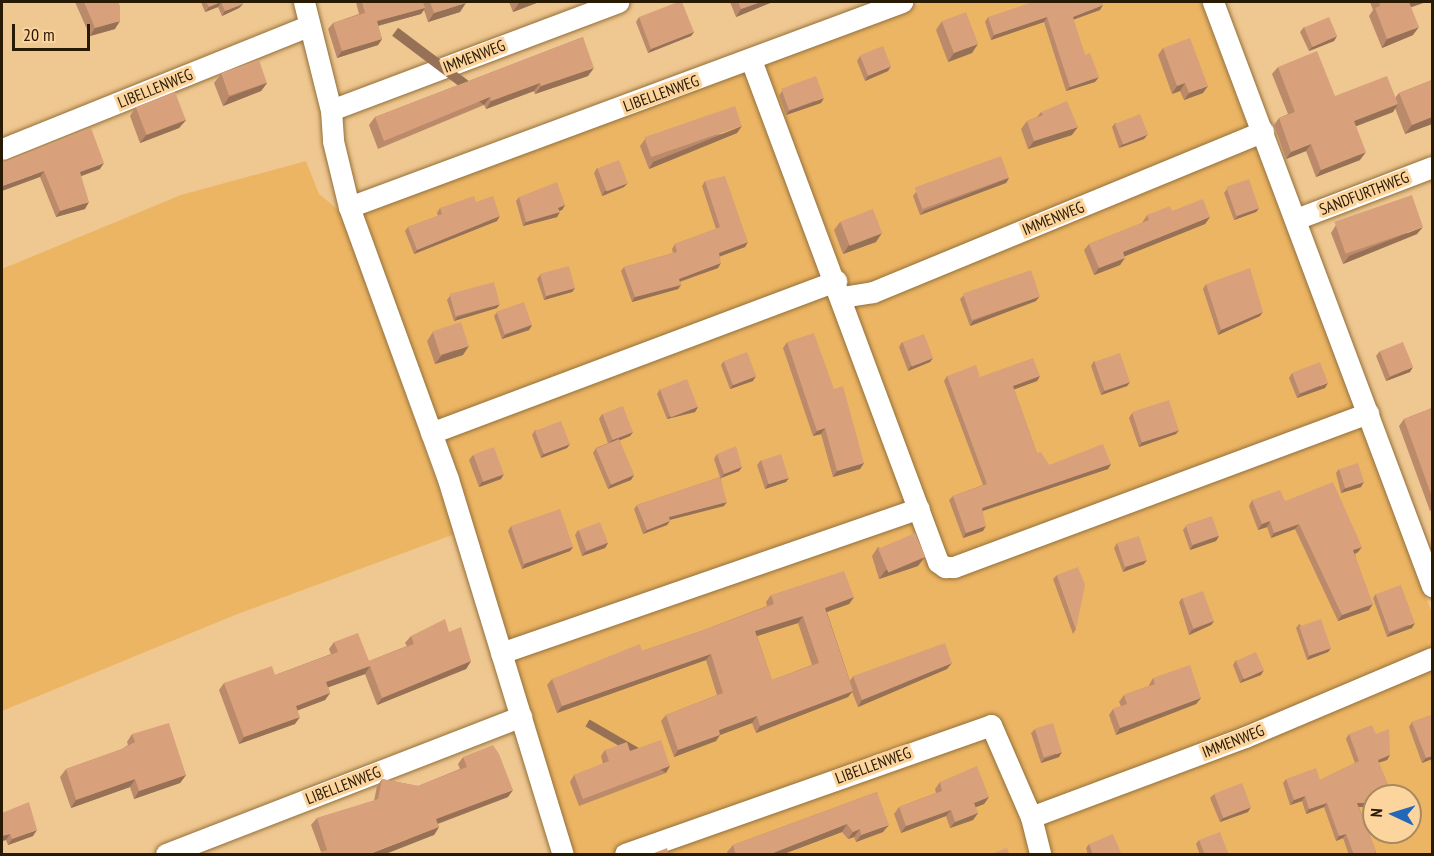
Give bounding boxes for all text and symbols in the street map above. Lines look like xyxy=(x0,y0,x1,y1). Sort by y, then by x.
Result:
scale bar xyxy=(15,12,93,50)
text: 20 m xyxy=(23,23,55,46)
street label: IMMENWEG xyxy=(440,35,508,77)
street label: LIBELLENWEG xyxy=(115,64,195,112)
street label: LIBELLENWEG xyxy=(621,70,701,116)
street label: SANDFURTHWEG xyxy=(1316,167,1412,219)
street label: IMMENWEG xyxy=(1019,197,1087,239)
street label: IMMENWEG xyxy=(1199,720,1267,762)
street label: LIBELLENWEG xyxy=(833,742,913,788)
street label: LIBELLENWEG xyxy=(303,762,383,808)
north arrow xyxy=(1362,784,1422,844)
text: N xyxy=(1366,808,1386,818)

